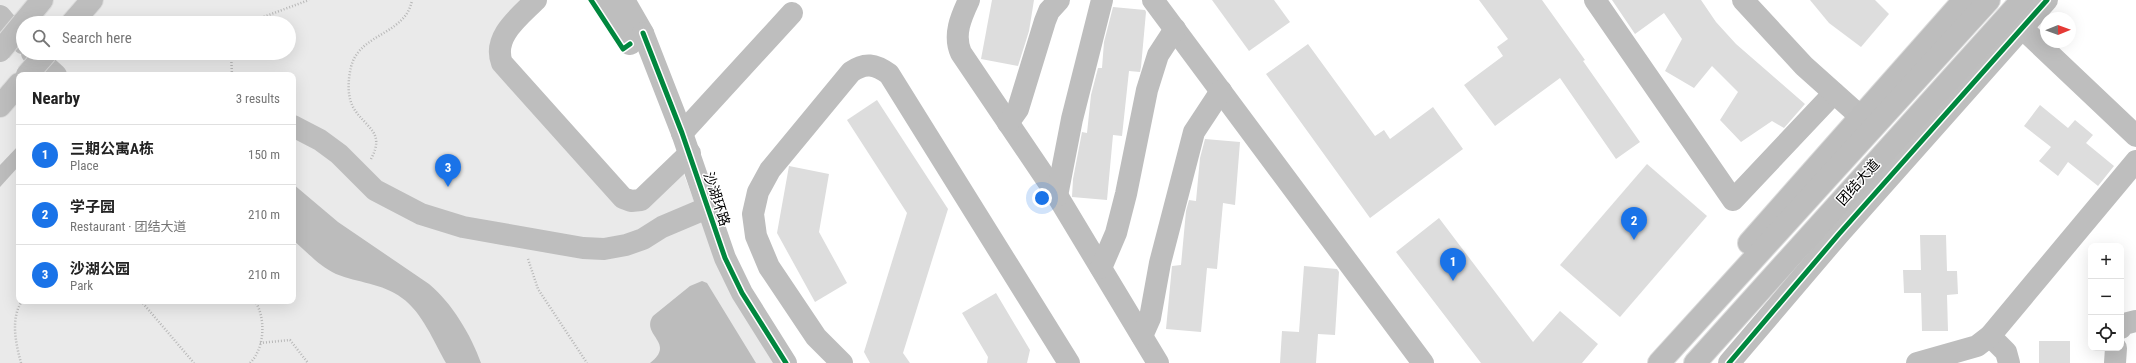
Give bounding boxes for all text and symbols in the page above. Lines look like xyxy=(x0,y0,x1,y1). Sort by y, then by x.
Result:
north arrow xyxy=(2040,12,2076,48)
search box xyxy=(16,16,296,60)
icon: search xyxy=(30,27,52,49)
text: Search here xyxy=(62,29,132,47)
text: Nearby xyxy=(32,88,80,108)
text: 3 results xyxy=(236,91,280,106)
text: 三期公寓A栋 xyxy=(70,140,154,158)
text: 1 xyxy=(42,147,48,162)
text: 150 m xyxy=(248,147,280,162)
pin: 3 xyxy=(435,154,461,187)
street label: 团结大道 xyxy=(1833,156,1883,208)
text: Place xyxy=(70,158,99,173)
street label: 沙湖环路 xyxy=(701,170,733,228)
your location xyxy=(1032,188,1052,208)
text: 学子园 xyxy=(70,198,115,216)
text: 2 xyxy=(42,207,48,222)
text: 210 m xyxy=(248,207,280,222)
pin: 2 xyxy=(1621,207,1647,240)
text: Restaurant · 团结大道 xyxy=(70,219,187,234)
map controls xyxy=(2088,243,2124,351)
button: + xyxy=(2088,243,2124,279)
pin: 1 xyxy=(1440,248,1466,281)
text: 沙湖公园 xyxy=(70,260,130,278)
text: 3 xyxy=(42,267,48,282)
text: 210 m xyxy=(248,267,280,282)
text: Park xyxy=(70,278,93,293)
button: − xyxy=(2088,279,2124,315)
button: locate xyxy=(2088,315,2124,351)

